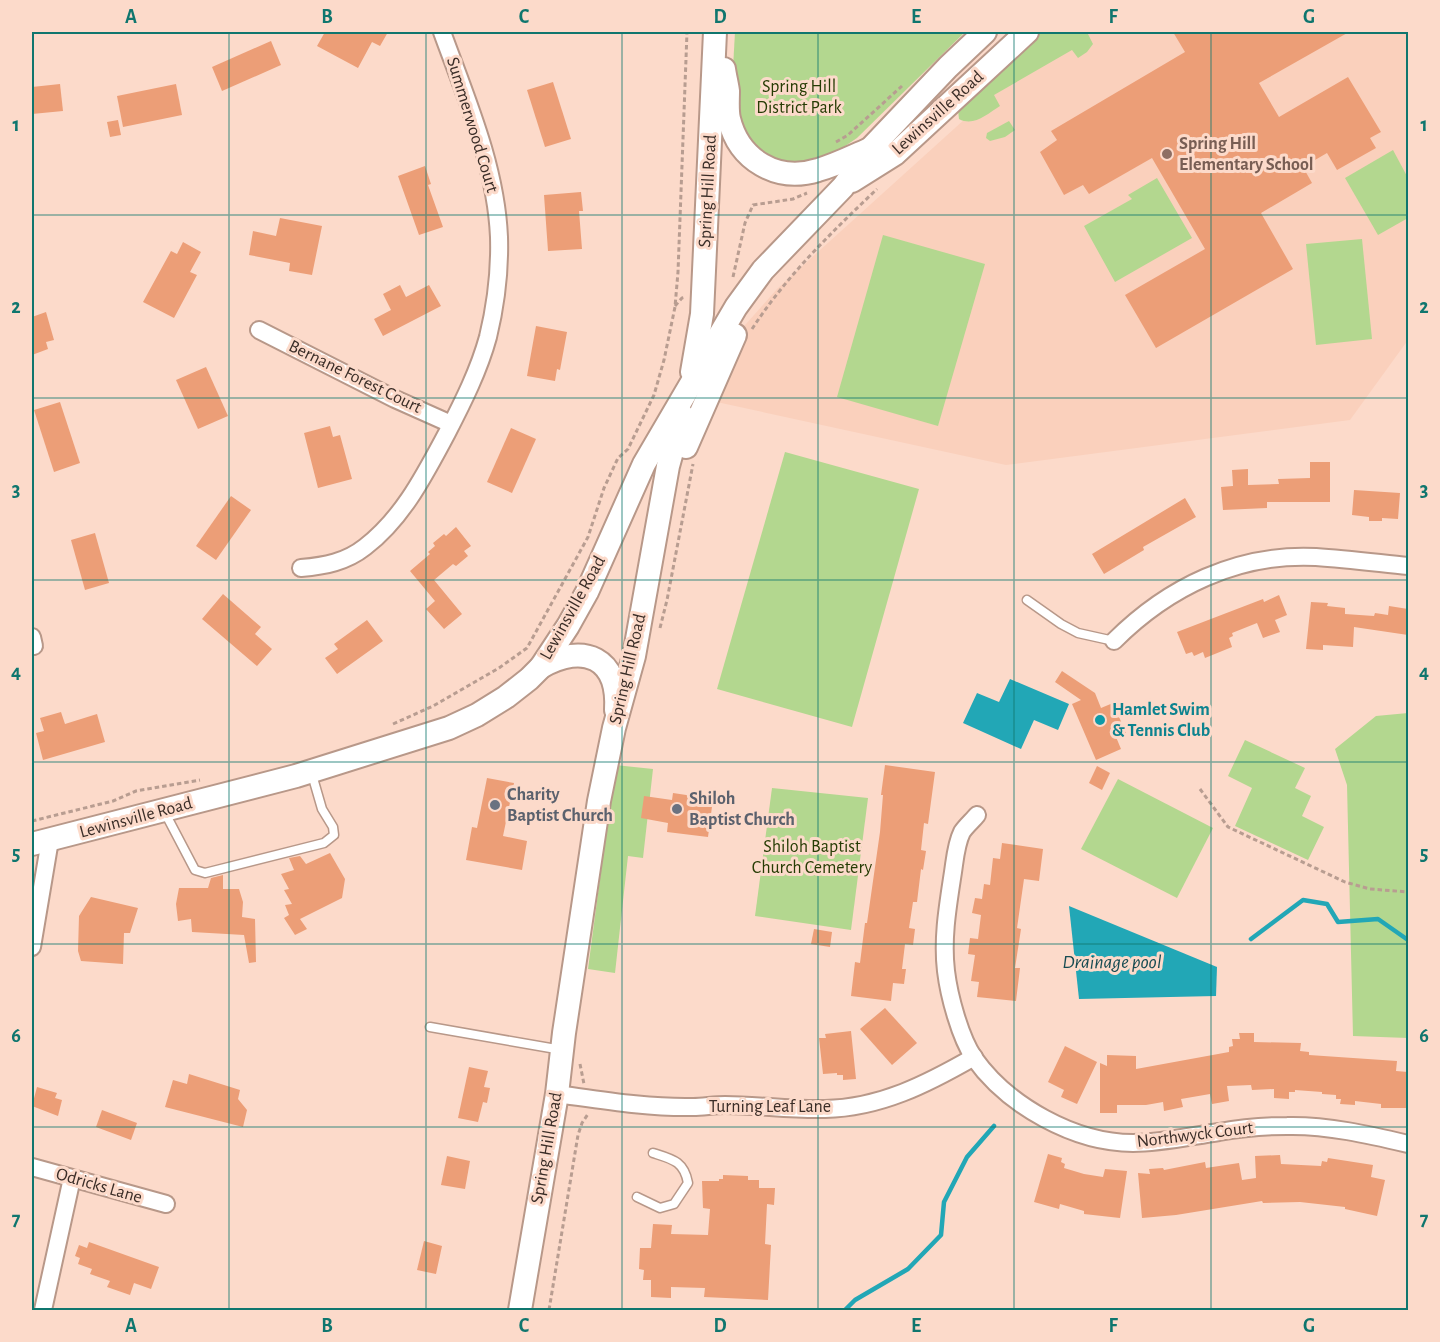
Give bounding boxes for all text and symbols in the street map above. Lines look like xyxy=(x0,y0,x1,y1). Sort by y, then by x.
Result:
text: A xyxy=(125,7,137,27)
text: B xyxy=(321,7,333,27)
text: C xyxy=(519,7,530,27)
text: D xyxy=(713,7,727,27)
text: E xyxy=(911,7,921,27)
text: F xyxy=(1108,7,1118,27)
text: G xyxy=(1303,7,1315,27)
street label: Summerwood Court xyxy=(443,55,501,195)
street label: Lewinsville Road xyxy=(889,68,987,158)
park label: Spring Hill District Park xyxy=(756,78,842,117)
text: 1 xyxy=(12,115,20,135)
text: 1 xyxy=(1420,115,1428,135)
street label: Spring Hill Road xyxy=(696,134,720,248)
place label: Spring Hill Elementary School xyxy=(1179,135,1314,174)
marker: Spring Hill Elementary School xyxy=(1160,147,1174,161)
text: 2 xyxy=(11,297,21,317)
text: 2 xyxy=(1419,297,1429,317)
street label: Bernane Forest Court xyxy=(286,337,424,417)
text: 3 xyxy=(12,480,20,500)
text: 3 xyxy=(1420,480,1428,500)
street label: Lewinsville Road xyxy=(537,553,609,663)
street label: Spring Hill Road xyxy=(607,612,649,726)
text: 4 xyxy=(11,662,21,682)
text: 4 xyxy=(1419,662,1429,682)
place label: Hamlet Swim & Tennis Club xyxy=(1112,701,1210,740)
marker: Hamlet Swim & Tennis Club xyxy=(1093,713,1107,727)
place label: Charity Baptist Church xyxy=(507,786,613,825)
place label: Shiloh Baptist Church xyxy=(689,790,795,829)
street label: Lewinsville Road xyxy=(78,794,194,842)
marker: Charity Baptist Church xyxy=(488,798,502,812)
marker: Shiloh Baptist Church xyxy=(670,802,684,816)
park label: Shiloh Baptist Church Cemetery xyxy=(752,838,872,877)
text: 5 xyxy=(12,844,20,864)
text: 5 xyxy=(1420,844,1428,864)
water label: Drainage pool xyxy=(1062,952,1162,972)
text: 6 xyxy=(11,1026,21,1046)
text: 6 xyxy=(1419,1026,1429,1046)
street label: Spring Hill Road xyxy=(528,1091,566,1205)
street label: Turning Leaf Lane xyxy=(709,1098,831,1116)
street label: Northwyck Court xyxy=(1136,1119,1255,1151)
street label: Odricks Lane xyxy=(54,1165,144,1207)
text: 7 xyxy=(12,1209,21,1229)
text: 7 xyxy=(1420,1209,1429,1229)
text: A xyxy=(125,1316,137,1336)
text: B xyxy=(321,1316,333,1336)
text: C xyxy=(519,1316,530,1336)
text: D xyxy=(713,1316,727,1336)
text: E xyxy=(911,1316,921,1336)
text: F xyxy=(1108,1316,1118,1336)
text: G xyxy=(1303,1316,1315,1336)

